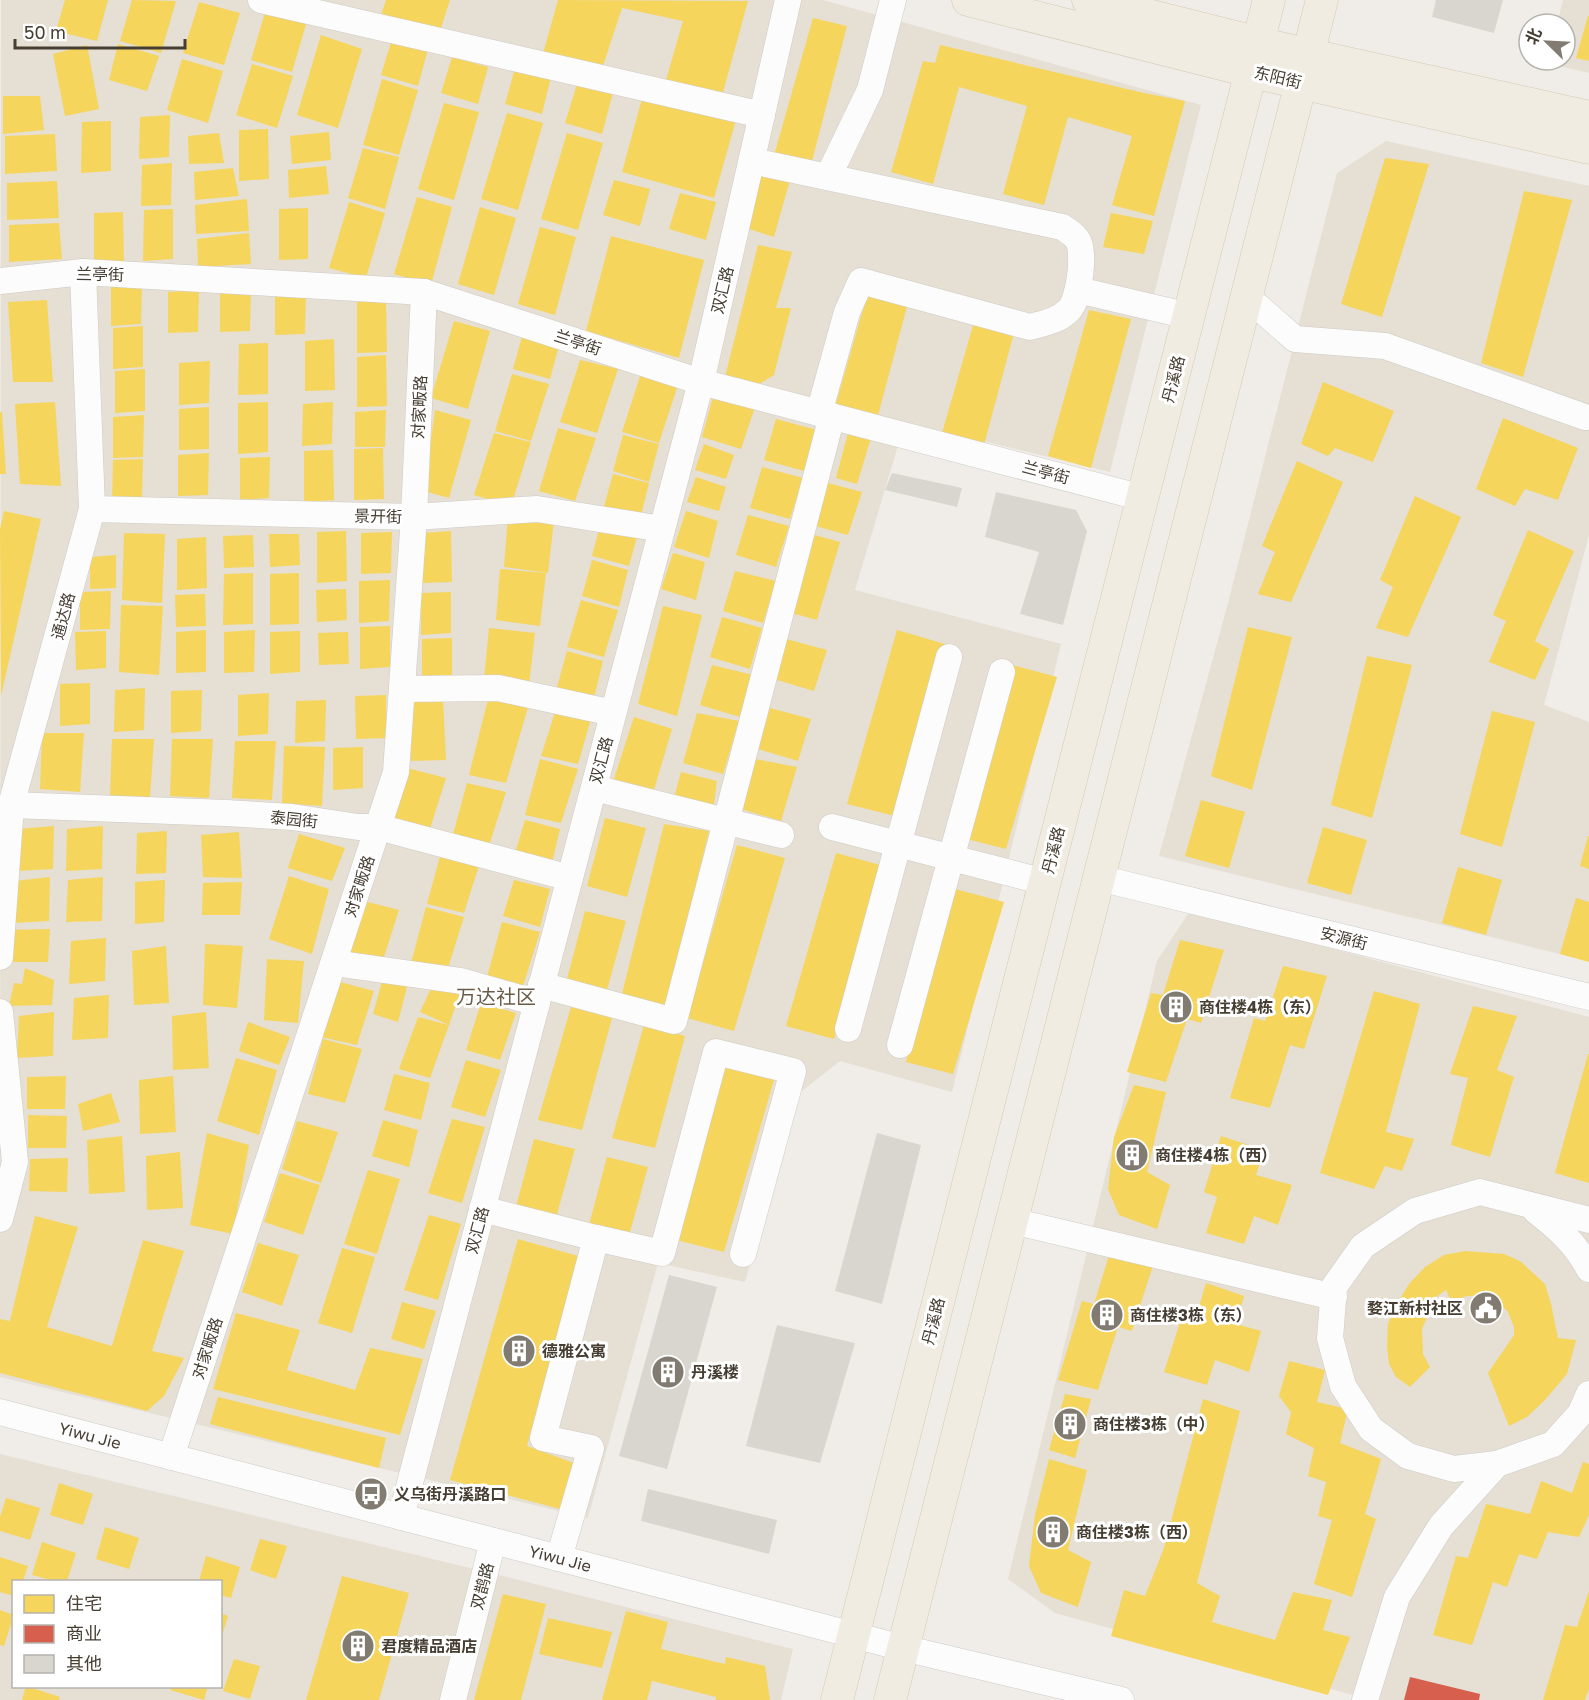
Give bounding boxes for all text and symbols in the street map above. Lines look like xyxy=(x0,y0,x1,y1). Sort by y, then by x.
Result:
scale bar xyxy=(15,12,184,50)
north arrow xyxy=(1517,12,1577,72)
text: 50 m xyxy=(24,21,66,43)
text: 北 xyxy=(1521,25,1546,47)
street label: 东阳街 xyxy=(1252,62,1304,92)
street label: 兰亭街 xyxy=(76,264,124,284)
street label: 双汇路 xyxy=(707,264,737,316)
street label: 兰亭街 xyxy=(552,325,604,359)
street label: 丹溪路 xyxy=(1157,353,1189,405)
street label: 对家畈路 xyxy=(407,375,431,439)
street label: 兰亭街 xyxy=(1020,456,1072,488)
street label: 景开街 xyxy=(354,506,402,526)
street label: 通达路 xyxy=(47,590,79,642)
street label: 双汇路 xyxy=(585,734,617,786)
street label: 泰园街 xyxy=(269,807,319,831)
street label: 丹溪路 xyxy=(1037,824,1069,876)
street label: 对家畈路 xyxy=(340,852,378,920)
street label: 安源街 xyxy=(1318,922,1370,954)
district label: 万达社区 xyxy=(456,984,536,1008)
building icon: 商住楼4栋（东） xyxy=(1158,989,1194,1025)
place label: 商住楼4栋（东） xyxy=(1199,997,1321,1017)
building icon: 商住楼4栋（西） xyxy=(1114,1137,1150,1173)
place label: 商住楼4栋（西） xyxy=(1155,1145,1277,1165)
street label: 双汇路 xyxy=(461,1204,493,1256)
public building icon: 婺江新村社区 xyxy=(1468,1290,1504,1326)
street label: 丹溪路 xyxy=(917,1295,949,1347)
building icon: 商住楼3栋（东） xyxy=(1089,1297,1125,1333)
place label: 婺江新村社区 xyxy=(1367,1298,1463,1318)
place label: 商住楼3栋（东） xyxy=(1130,1305,1252,1325)
street label: 对家畈路 xyxy=(188,1314,226,1382)
building icon: 德雅公寓 xyxy=(501,1333,537,1369)
place label: 德雅公寓 xyxy=(542,1341,606,1361)
building icon: 丹溪楼 xyxy=(650,1354,686,1390)
place label: 丹溪楼 xyxy=(691,1362,739,1382)
building icon: 商住楼3栋（中） xyxy=(1052,1406,1088,1442)
place label: 商住楼3栋（中） xyxy=(1093,1414,1215,1434)
street label: Yiwu Jie xyxy=(57,1418,123,1453)
bus stop icon: 义乌街丹溪路口 xyxy=(353,1476,389,1512)
place label: 义乌街丹溪路口 xyxy=(394,1484,506,1504)
building icon: 商住楼3栋（西） xyxy=(1035,1514,1071,1550)
place label: 商住楼3栋（西） xyxy=(1076,1522,1198,1542)
street label: Yiwu Jie xyxy=(527,1541,594,1576)
street label: 双鹊路 xyxy=(466,1560,498,1612)
legend xyxy=(12,1580,222,1688)
text: 住宅 xyxy=(66,1592,102,1614)
text: 商业 xyxy=(66,1622,102,1644)
building icon: 君度精品酒店 xyxy=(340,1628,376,1664)
place label: 君度精品酒店 xyxy=(381,1636,477,1656)
text: 其他 xyxy=(66,1652,102,1674)

